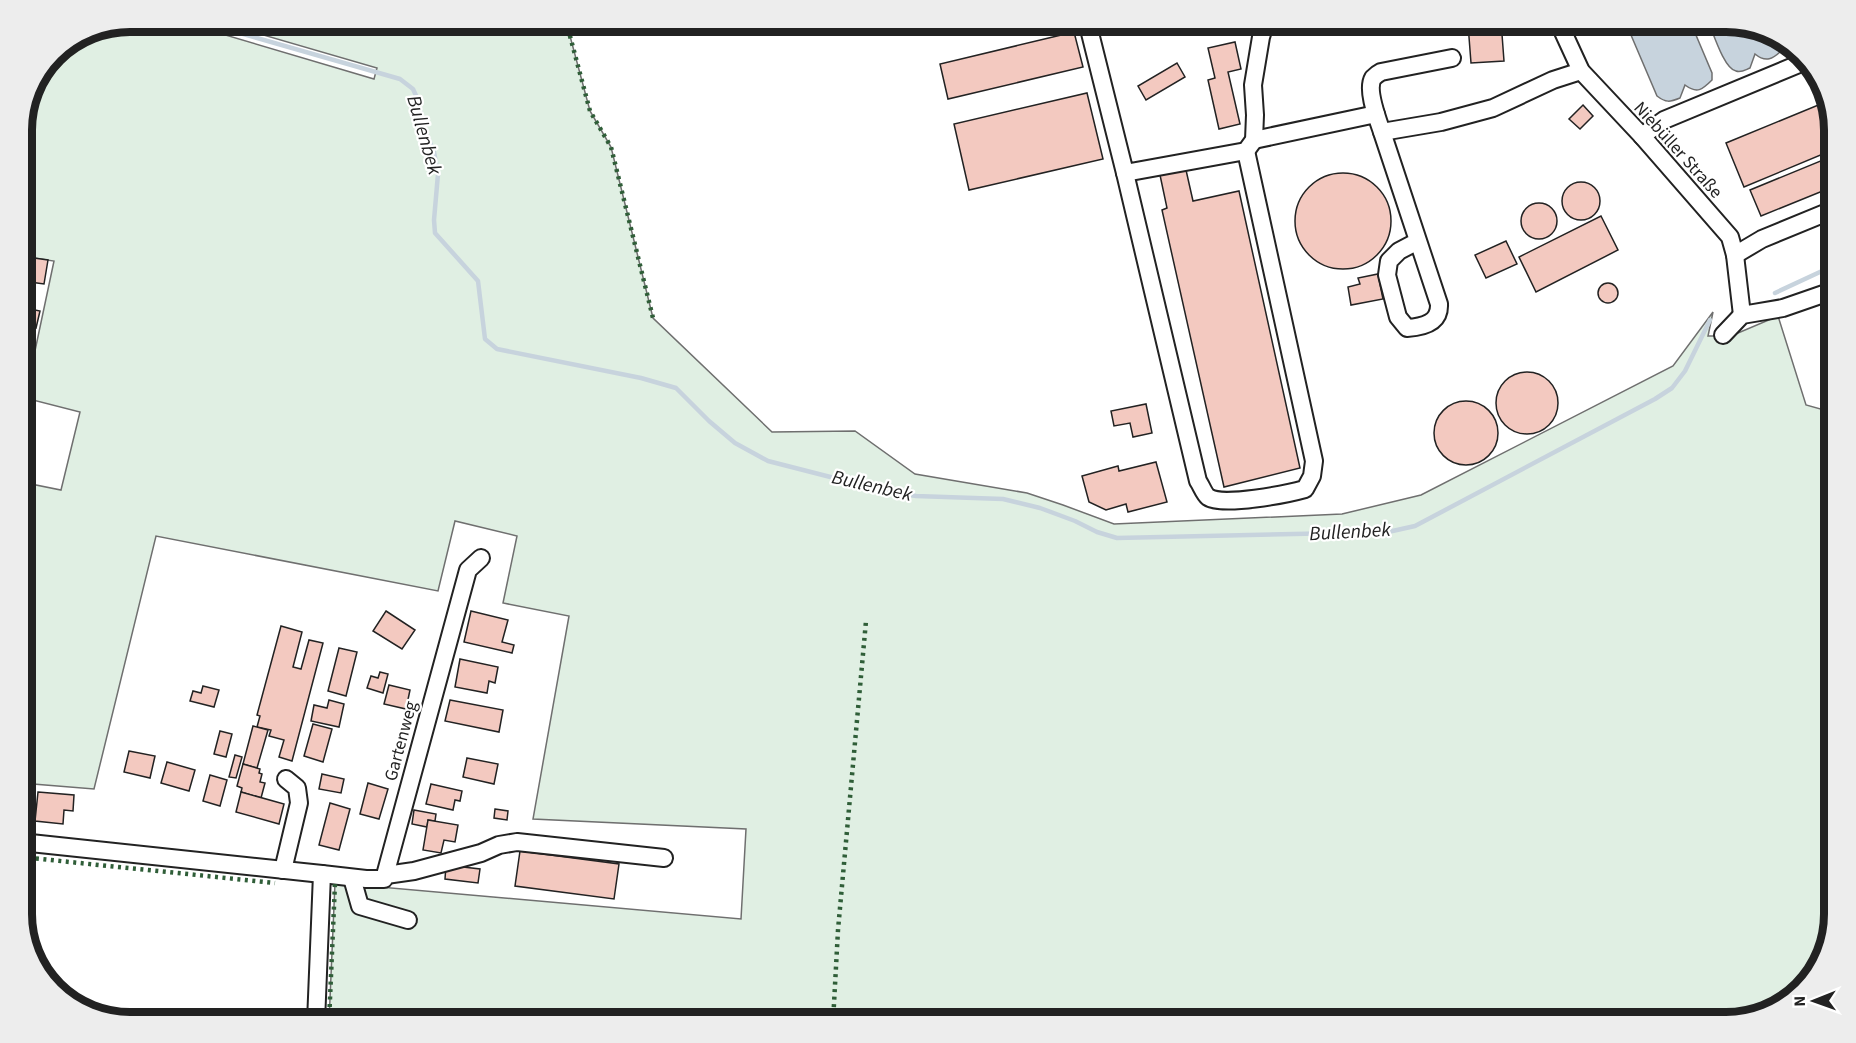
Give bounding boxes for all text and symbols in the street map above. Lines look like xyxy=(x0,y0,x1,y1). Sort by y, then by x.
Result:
water label: Bullenbek xyxy=(399,92,449,179)
street label: Niebüller Straße xyxy=(1628,96,1728,204)
water label: Bullenbek xyxy=(829,463,915,509)
water label: Bullenbek xyxy=(1308,516,1392,548)
street label: Gartenweg xyxy=(378,698,424,784)
north arrow xyxy=(1784,971,1844,1031)
text: N xyxy=(1789,996,1811,1007)

